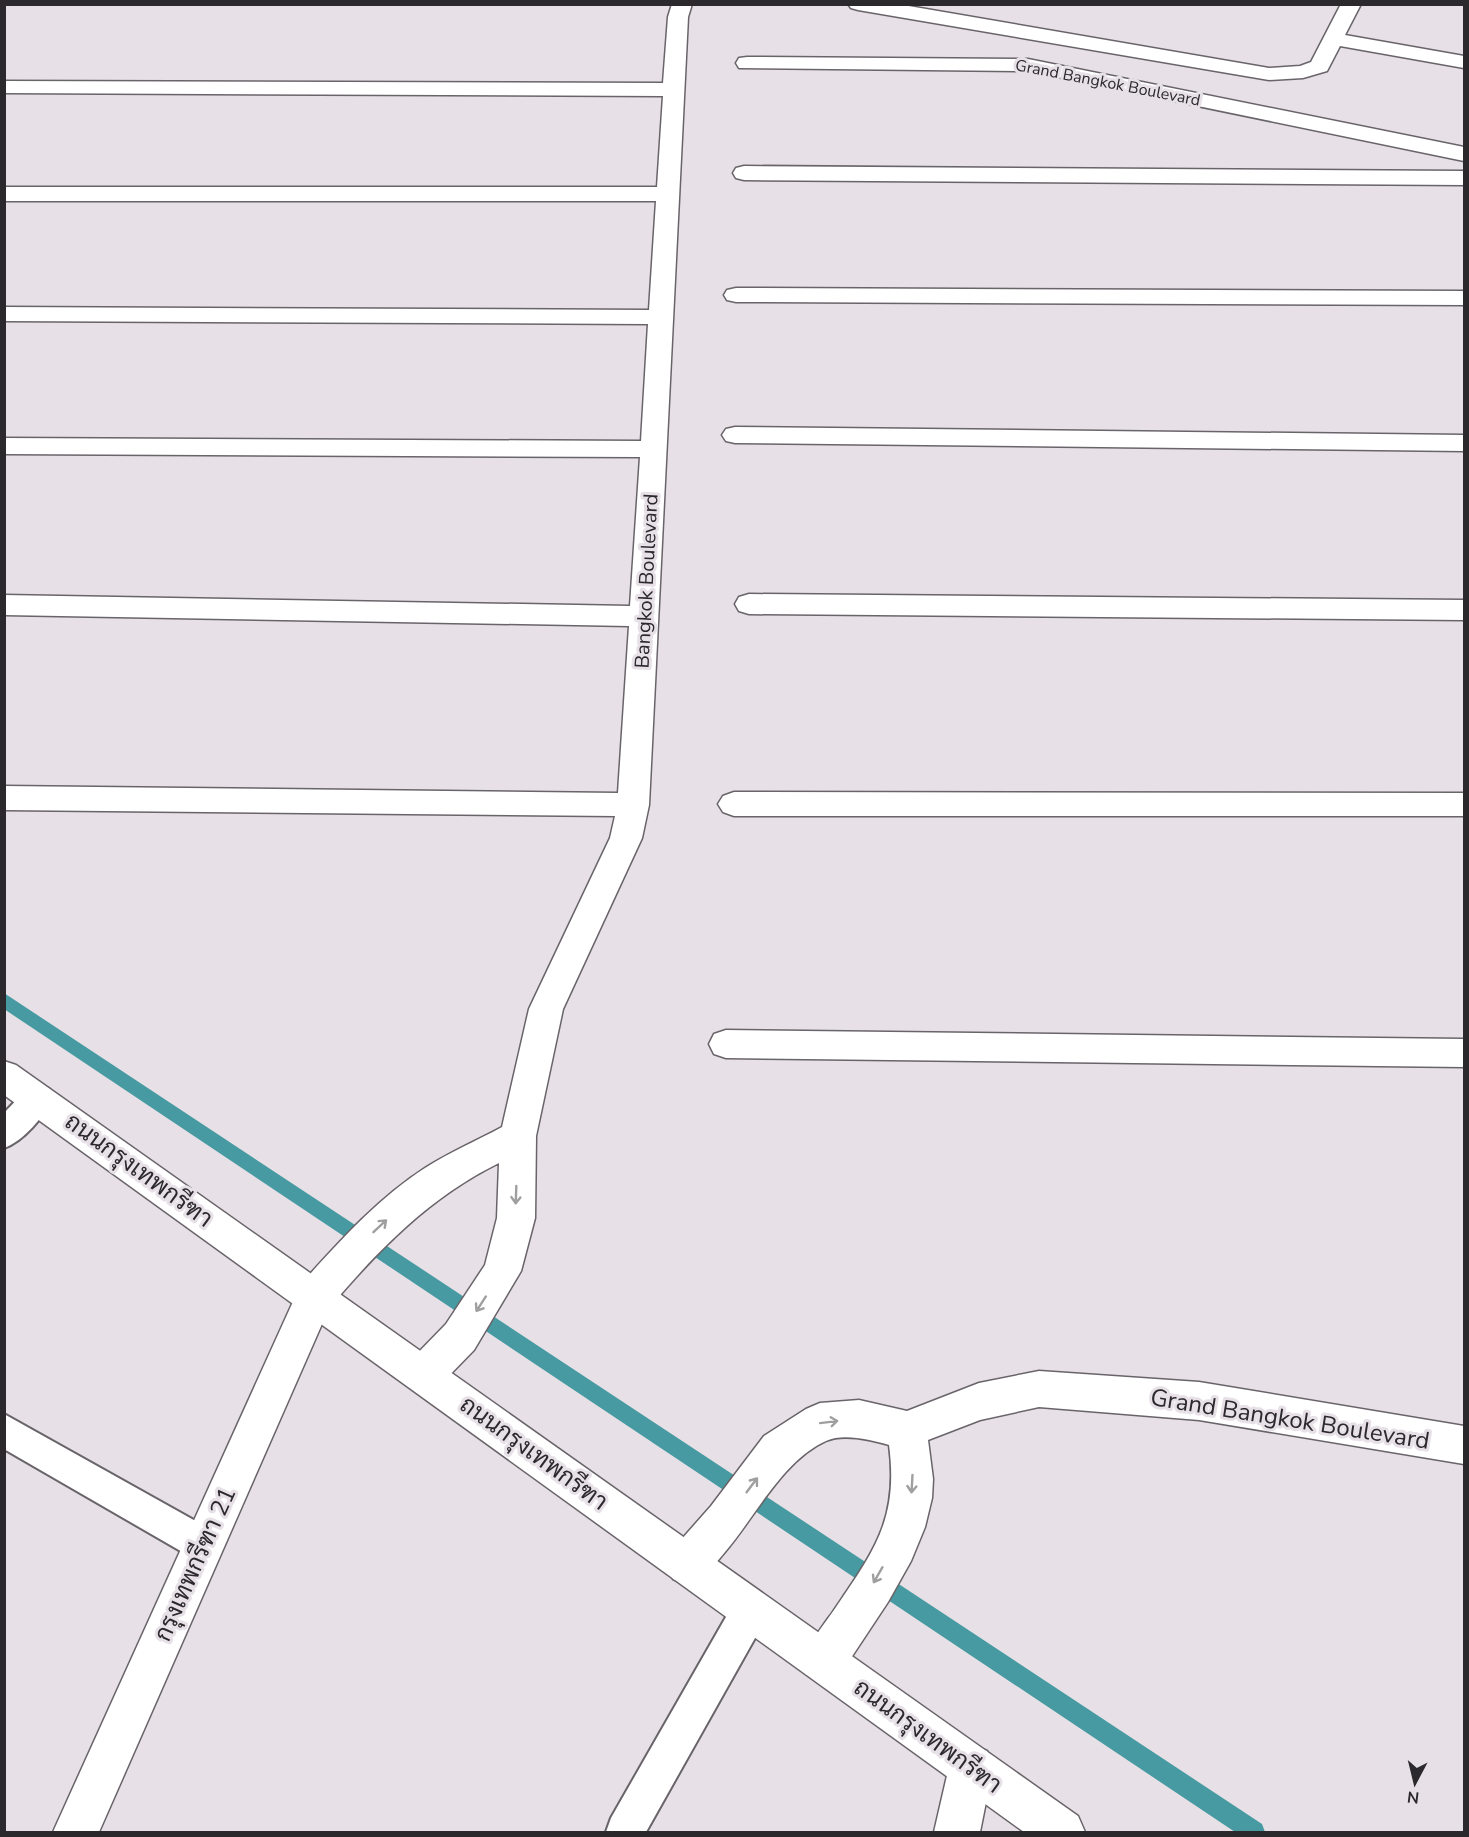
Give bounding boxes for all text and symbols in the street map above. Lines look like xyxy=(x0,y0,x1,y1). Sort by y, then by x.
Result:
street label: Grand Bangkok Boulevard xyxy=(1013,54,1202,112)
street label: Bangkok Boulevard xyxy=(628,493,665,669)
street label: ถนนกรุงเทพกรีฑา xyxy=(59,1106,219,1234)
one-way arrow xyxy=(511,1184,522,1204)
one-way arrow xyxy=(373,1219,388,1233)
one-way arrow xyxy=(474,1295,486,1312)
street label: Grand Bangkok Boulevard xyxy=(1148,1381,1432,1457)
street label: ถนนกรุงเทพกรีฑา xyxy=(454,1389,614,1517)
one-way arrow xyxy=(819,1416,838,1427)
one-way arrow xyxy=(906,1474,917,1493)
one-way arrow xyxy=(745,1477,758,1493)
street label: กรุงเทพกรีฑา 21 xyxy=(147,1482,243,1646)
one-way arrow xyxy=(872,1566,884,1583)
street label: ถนนกรุงเทพกรีฑา xyxy=(848,1672,1008,1800)
north arrow xyxy=(1385,1753,1445,1813)
text: N xyxy=(1406,1785,1421,1809)

